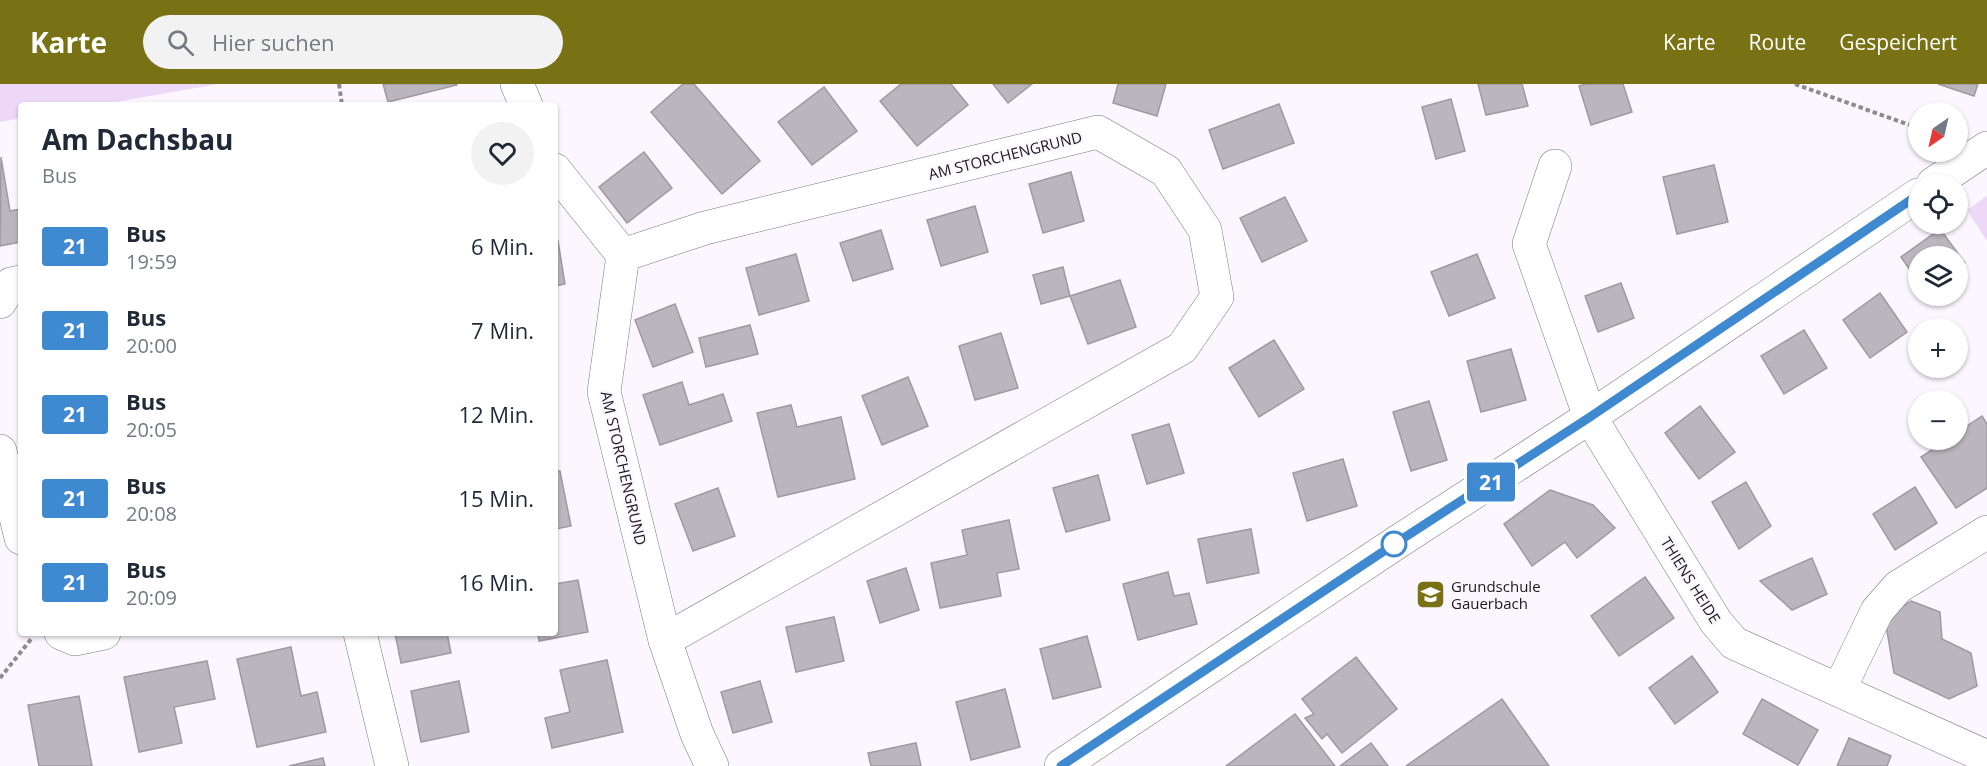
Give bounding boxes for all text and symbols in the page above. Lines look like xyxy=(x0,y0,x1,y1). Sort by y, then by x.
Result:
search box xyxy=(143,15,563,69)
text: Karte xyxy=(30,23,107,61)
icon: search xyxy=(164,26,197,59)
text: Hier suchen xyxy=(212,27,335,57)
text: Karte xyxy=(1663,28,1715,56)
text: Route xyxy=(1748,28,1806,56)
text: Gespeichert xyxy=(1839,28,1957,56)
north arrow xyxy=(1908,102,1968,162)
map controls xyxy=(1908,102,1968,450)
text: Am Dachsbau xyxy=(42,120,233,158)
button: heart xyxy=(471,122,534,185)
street label: AM STORCHENGRUND xyxy=(926,126,1084,184)
text: Bus xyxy=(42,162,77,189)
button: locate xyxy=(1908,174,1968,234)
text: Bus xyxy=(126,218,166,248)
text: 6 Min. xyxy=(471,231,534,261)
text: 21 xyxy=(63,232,87,260)
button: layers xyxy=(1908,246,1968,306)
text: 19:59 xyxy=(126,248,177,275)
text: Bus xyxy=(126,302,166,332)
text: 7 Min. xyxy=(471,315,534,345)
text: 21 xyxy=(63,316,87,344)
button: + xyxy=(1908,318,1968,378)
text: 20:00 xyxy=(126,332,177,359)
text: Bus xyxy=(126,386,166,416)
street label: AM STORCHENGRUND xyxy=(597,389,651,547)
button: − xyxy=(1908,390,1968,450)
text: 12 Min. xyxy=(459,399,534,429)
text: 21 xyxy=(63,400,87,428)
text: 20:05 xyxy=(126,416,177,443)
line badge: 21 xyxy=(1464,462,1518,502)
text: 21 xyxy=(1479,468,1503,496)
text: Bus xyxy=(126,470,166,500)
text: 15 Min. xyxy=(459,483,534,513)
text: 21 xyxy=(63,484,87,512)
text: 20:08 xyxy=(126,500,177,527)
unlabelled marker xyxy=(1381,531,1407,557)
street label: THIENS HEIDE xyxy=(1657,533,1725,627)
text: Bus xyxy=(126,554,166,584)
text: 16 Min. xyxy=(459,567,534,597)
text: 21 xyxy=(63,568,87,596)
place label: Grundschule Gauerbach xyxy=(1451,576,1541,613)
school or university icon: Grundschule Gauerbach xyxy=(1414,579,1446,611)
text: 20:09 xyxy=(126,584,177,611)

